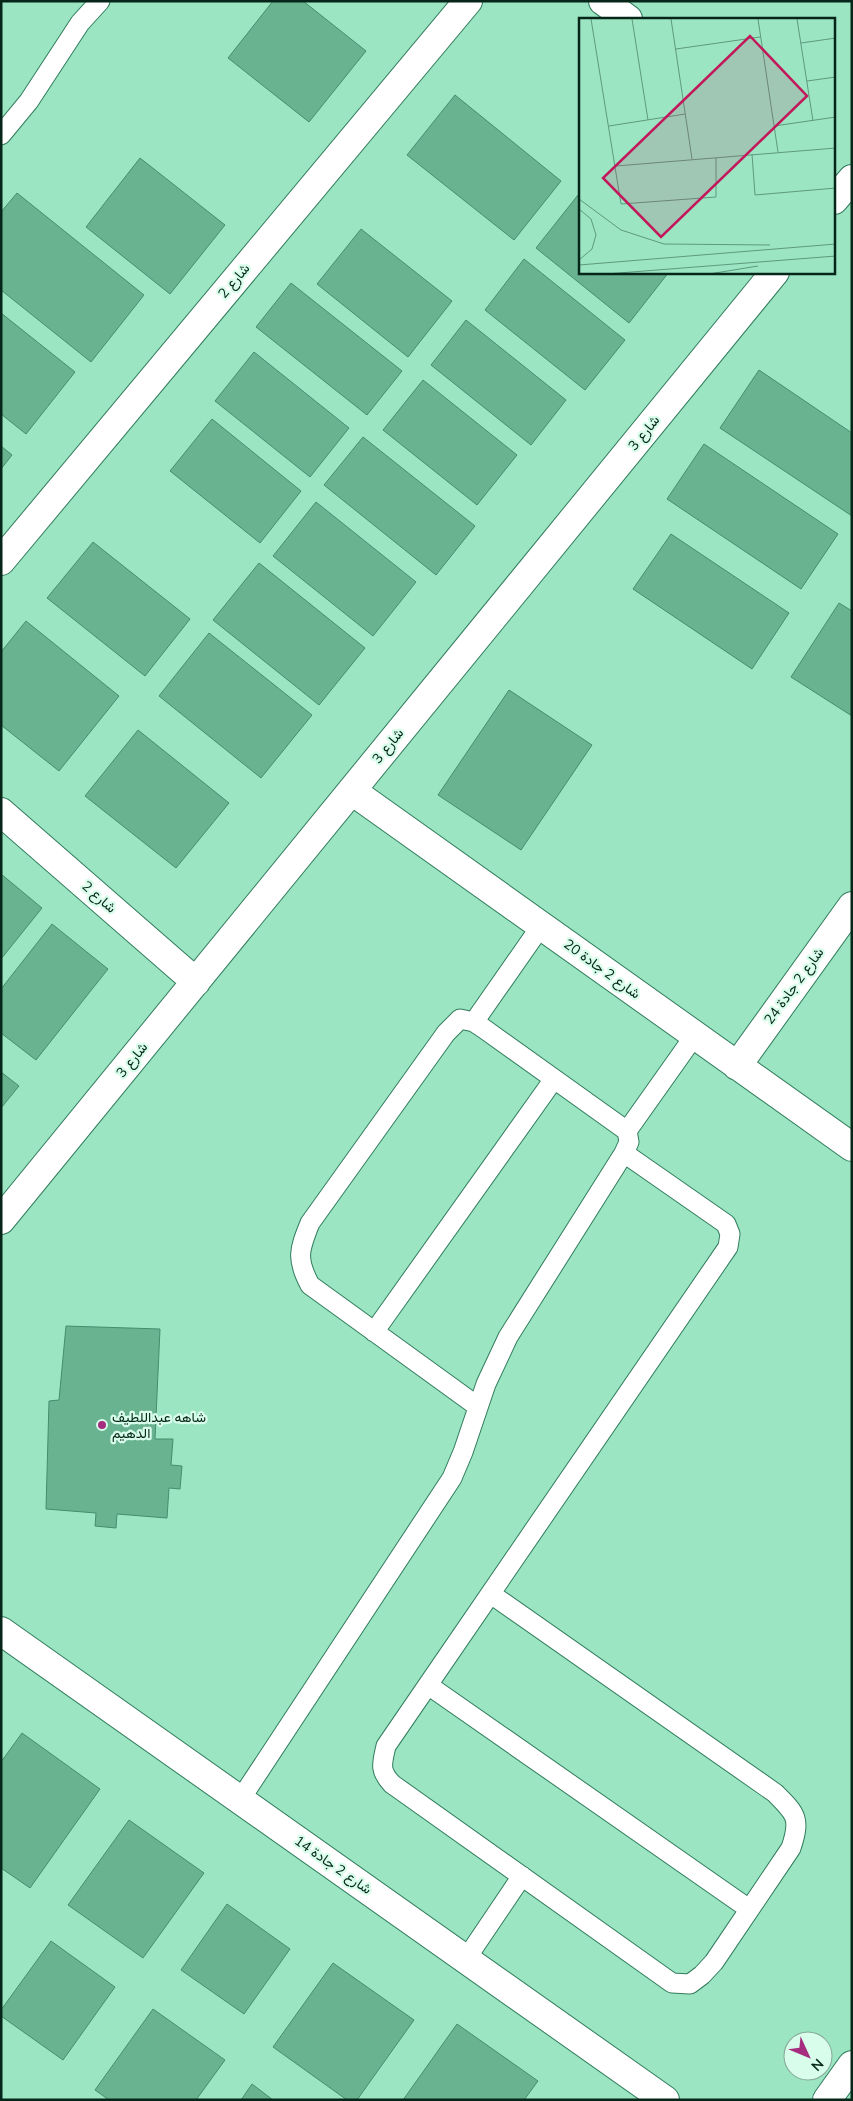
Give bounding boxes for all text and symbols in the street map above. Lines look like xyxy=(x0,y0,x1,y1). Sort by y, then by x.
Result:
inset map xyxy=(579,18,836,274)
street label: شارع 2 xyxy=(214,260,255,303)
street label: شارع 3 xyxy=(624,411,665,455)
street label: شارع 3 xyxy=(368,724,409,768)
street label: شارع 2 xyxy=(77,877,120,918)
street label: شارع 2 جادة 20 xyxy=(559,935,644,1004)
street label: شارع 2 جادة 24 xyxy=(760,944,829,1029)
street label: شارع 3 xyxy=(112,1038,153,1082)
place label: شاهه عبداللطيف الدهيم xyxy=(112,1408,206,1443)
marker: شاهه عبداللطيف الدهيم xyxy=(96,1419,108,1431)
street label: شارع 2 جادة 14 xyxy=(290,1831,375,1900)
north arrow xyxy=(783,2031,833,2081)
text: N xyxy=(807,2054,827,2075)

